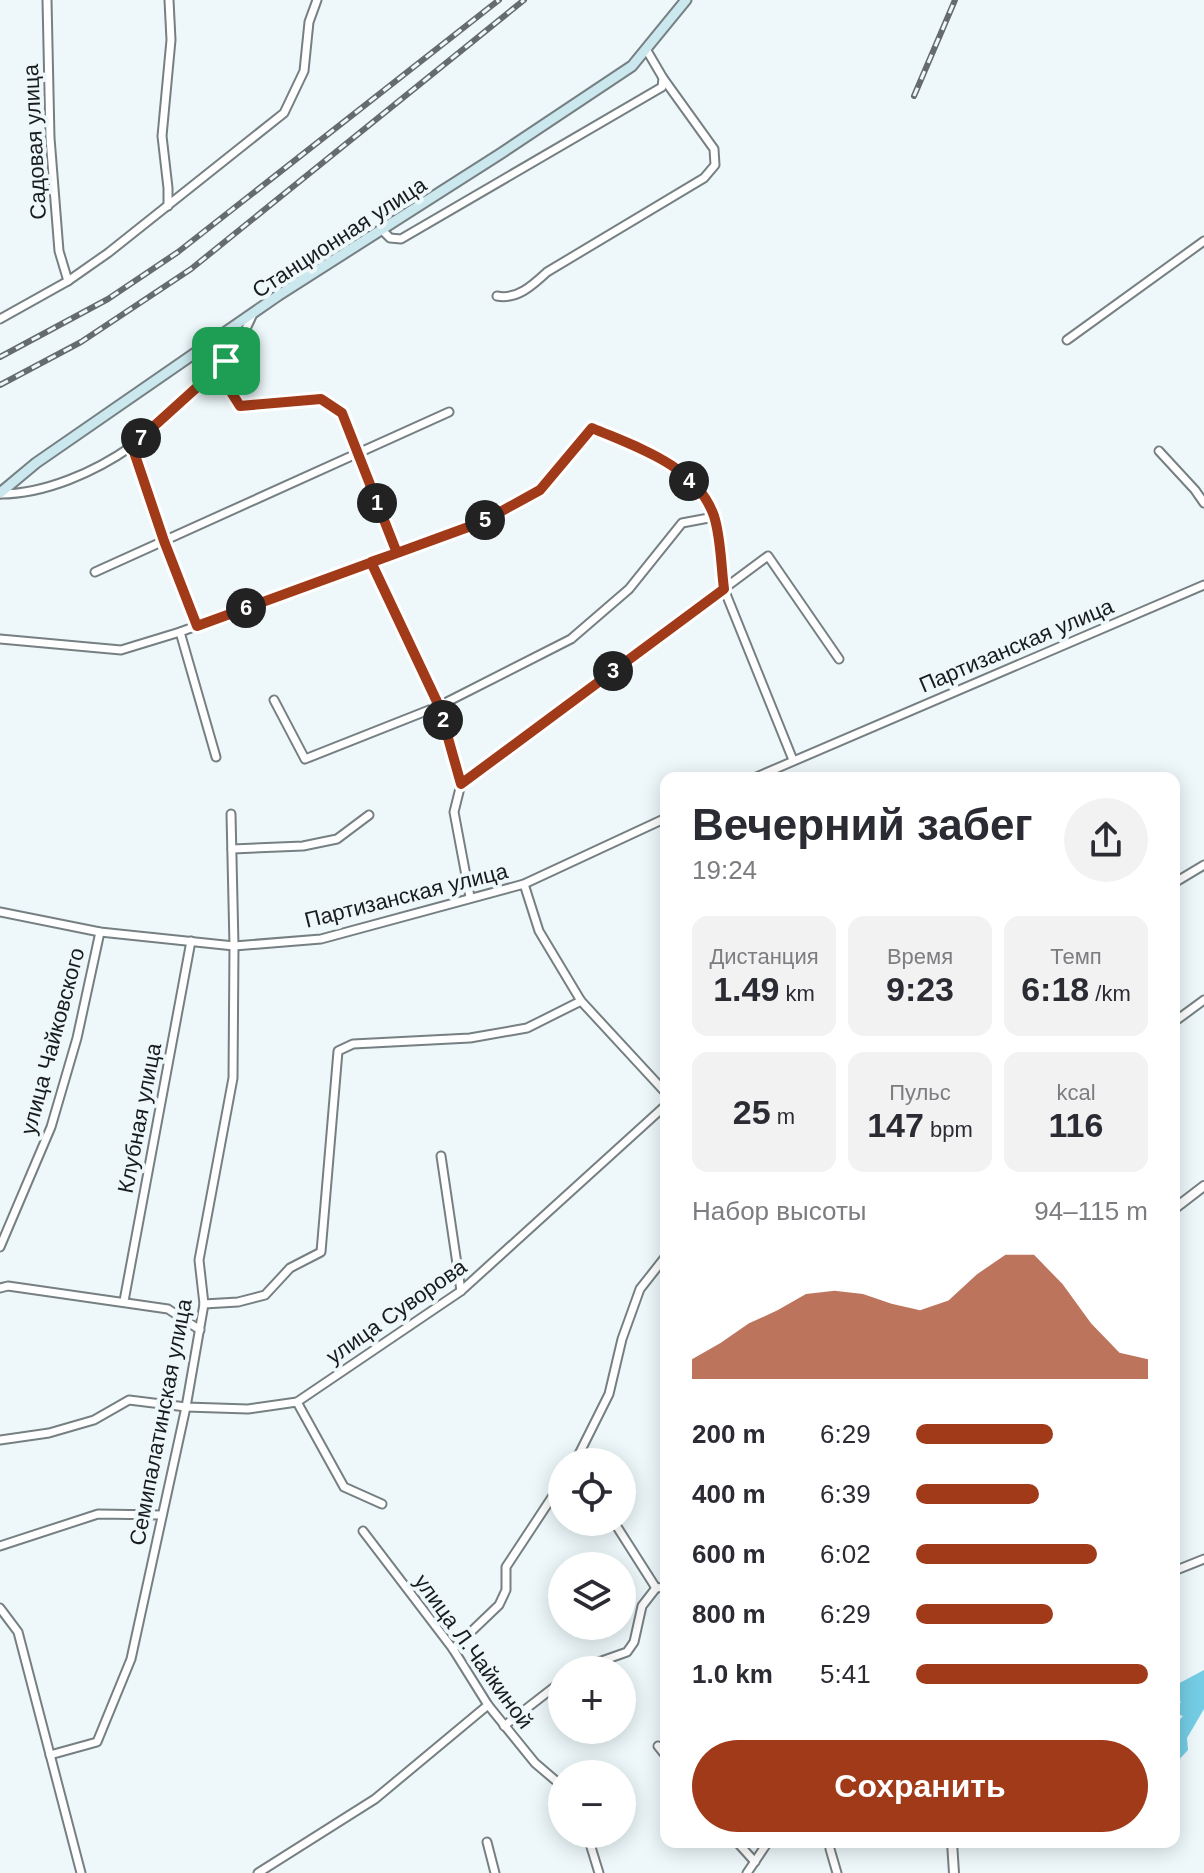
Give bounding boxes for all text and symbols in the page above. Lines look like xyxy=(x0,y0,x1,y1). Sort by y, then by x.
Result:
street label: Садовая улица xyxy=(18,63,51,220)
street label: Станционная улица xyxy=(248,171,432,303)
pin xyxy=(192,327,260,395)
icon: arrive xyxy=(204,339,248,383)
pin: 7 xyxy=(121,418,161,458)
text: 7 xyxy=(135,425,147,450)
pin: 4 xyxy=(669,461,709,501)
text: 4 xyxy=(683,468,695,493)
pin: 1 xyxy=(357,483,397,523)
text: 1 xyxy=(371,490,383,515)
pin: 5 xyxy=(465,500,505,540)
text: 5 xyxy=(479,507,491,532)
pin: 6 xyxy=(226,588,266,628)
street label: Партизанская улица xyxy=(915,593,1118,698)
text: 6 xyxy=(240,595,252,620)
pin: 3 xyxy=(593,651,633,691)
text: 3 xyxy=(607,658,619,683)
pin: 2 xyxy=(423,700,463,740)
text: 2 xyxy=(437,707,449,732)
button: share xyxy=(1064,798,1148,882)
text: Вечерний забег xyxy=(692,800,1033,849)
text: 19:24 xyxy=(692,855,757,885)
street label: Партизанская улица xyxy=(302,858,511,933)
text: Дистанция xyxy=(709,944,819,969)
text: Время xyxy=(887,944,953,969)
text: Темп xyxy=(1050,944,1102,969)
street label: улица Чайковского xyxy=(16,945,89,1137)
text: 1.49 xyxy=(713,970,779,1008)
text: 9:23 xyxy=(886,970,954,1008)
text: 6:18 xyxy=(1021,970,1089,1008)
text: km xyxy=(779,981,815,1006)
text: /km xyxy=(1089,981,1131,1006)
street label: Клубная улица xyxy=(113,1040,166,1195)
text: Пульс xyxy=(889,1080,951,1105)
text: kcal xyxy=(1056,1080,1096,1105)
text: 25 xyxy=(733,1093,771,1131)
text: m xyxy=(771,1104,795,1129)
text: 147 xyxy=(867,1106,924,1144)
text: 116 xyxy=(1049,1106,1103,1144)
text: bpm xyxy=(924,1117,973,1142)
text: Набор высоты xyxy=(692,1196,867,1226)
text: 94–115 m xyxy=(1034,1196,1148,1226)
street label: улица Суворова xyxy=(321,1253,472,1369)
street label: Семипалатинская улица xyxy=(124,1296,197,1547)
text: 200 m xyxy=(692,1419,766,1449)
text: 6:29 xyxy=(820,1419,871,1449)
map controls xyxy=(548,1448,636,1848)
button: locate xyxy=(548,1448,636,1536)
text: 400 m xyxy=(692,1479,766,1509)
text: 6:39 xyxy=(820,1479,871,1509)
text: 600 m xyxy=(692,1539,766,1569)
text: 6:02 xyxy=(820,1539,871,1569)
button: layers xyxy=(548,1552,636,1640)
street label: улица Л.Чайкиной xyxy=(409,1569,538,1733)
text: 800 m xyxy=(692,1599,766,1629)
text: 6:29 xyxy=(820,1599,871,1629)
button: + xyxy=(548,1656,636,1744)
text: 1.0 km xyxy=(692,1659,773,1689)
text: 5:41 xyxy=(820,1659,871,1689)
button: Сохранить xyxy=(692,1740,1148,1832)
button: − xyxy=(548,1760,636,1848)

